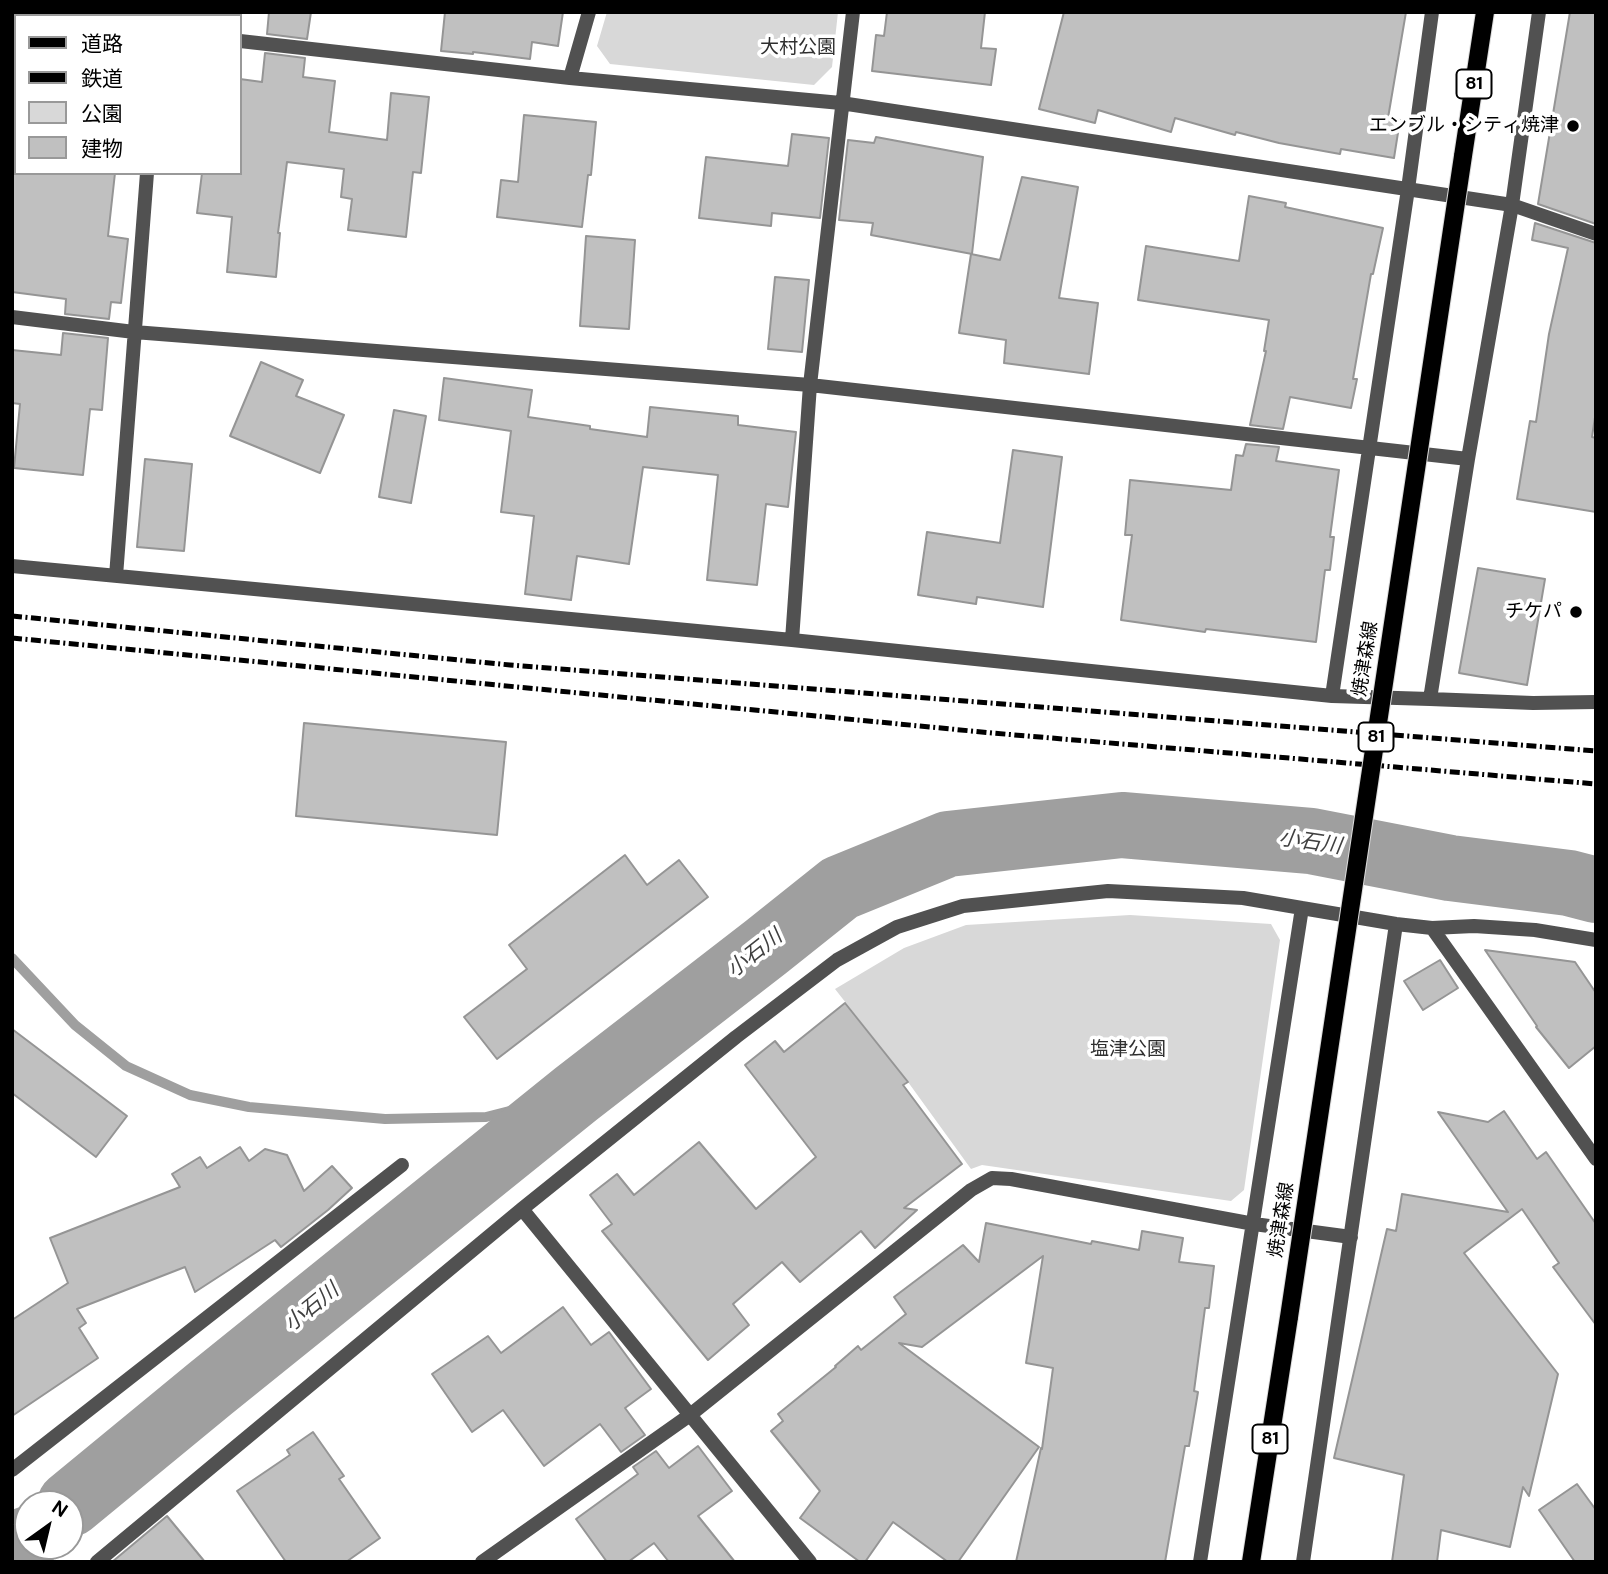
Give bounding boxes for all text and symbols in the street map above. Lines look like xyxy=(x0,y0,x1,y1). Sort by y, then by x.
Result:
legend xyxy=(14,14,242,175)
text: 道路 xyxy=(81,30,123,58)
park label: 大村公園 xyxy=(760,37,836,59)
text: 鉄道 xyxy=(81,65,123,93)
road number: 81 xyxy=(1456,70,1492,98)
text: 公園 xyxy=(81,100,123,128)
place label: エンブル・シティ焼津 xyxy=(1369,115,1559,137)
marker: エンブル・シティ焼津 xyxy=(1565,118,1581,134)
text: 建物 xyxy=(81,135,123,163)
place label: チケパ xyxy=(1505,601,1562,623)
marker: チケパ xyxy=(1568,604,1584,620)
street label: 焼津森線 xyxy=(1349,620,1383,698)
road number: 81 xyxy=(1358,722,1394,752)
water label: 小石川 xyxy=(1277,826,1343,860)
water label: 小石川 xyxy=(722,925,788,983)
park label: 塩津公園 xyxy=(1090,1039,1166,1061)
street label: 焼津森線 xyxy=(1265,1181,1299,1259)
water label: 小石川 xyxy=(280,1278,344,1338)
road number: 81 xyxy=(1252,1424,1288,1454)
north arrow xyxy=(14,1490,84,1560)
text: N xyxy=(47,1495,73,1523)

